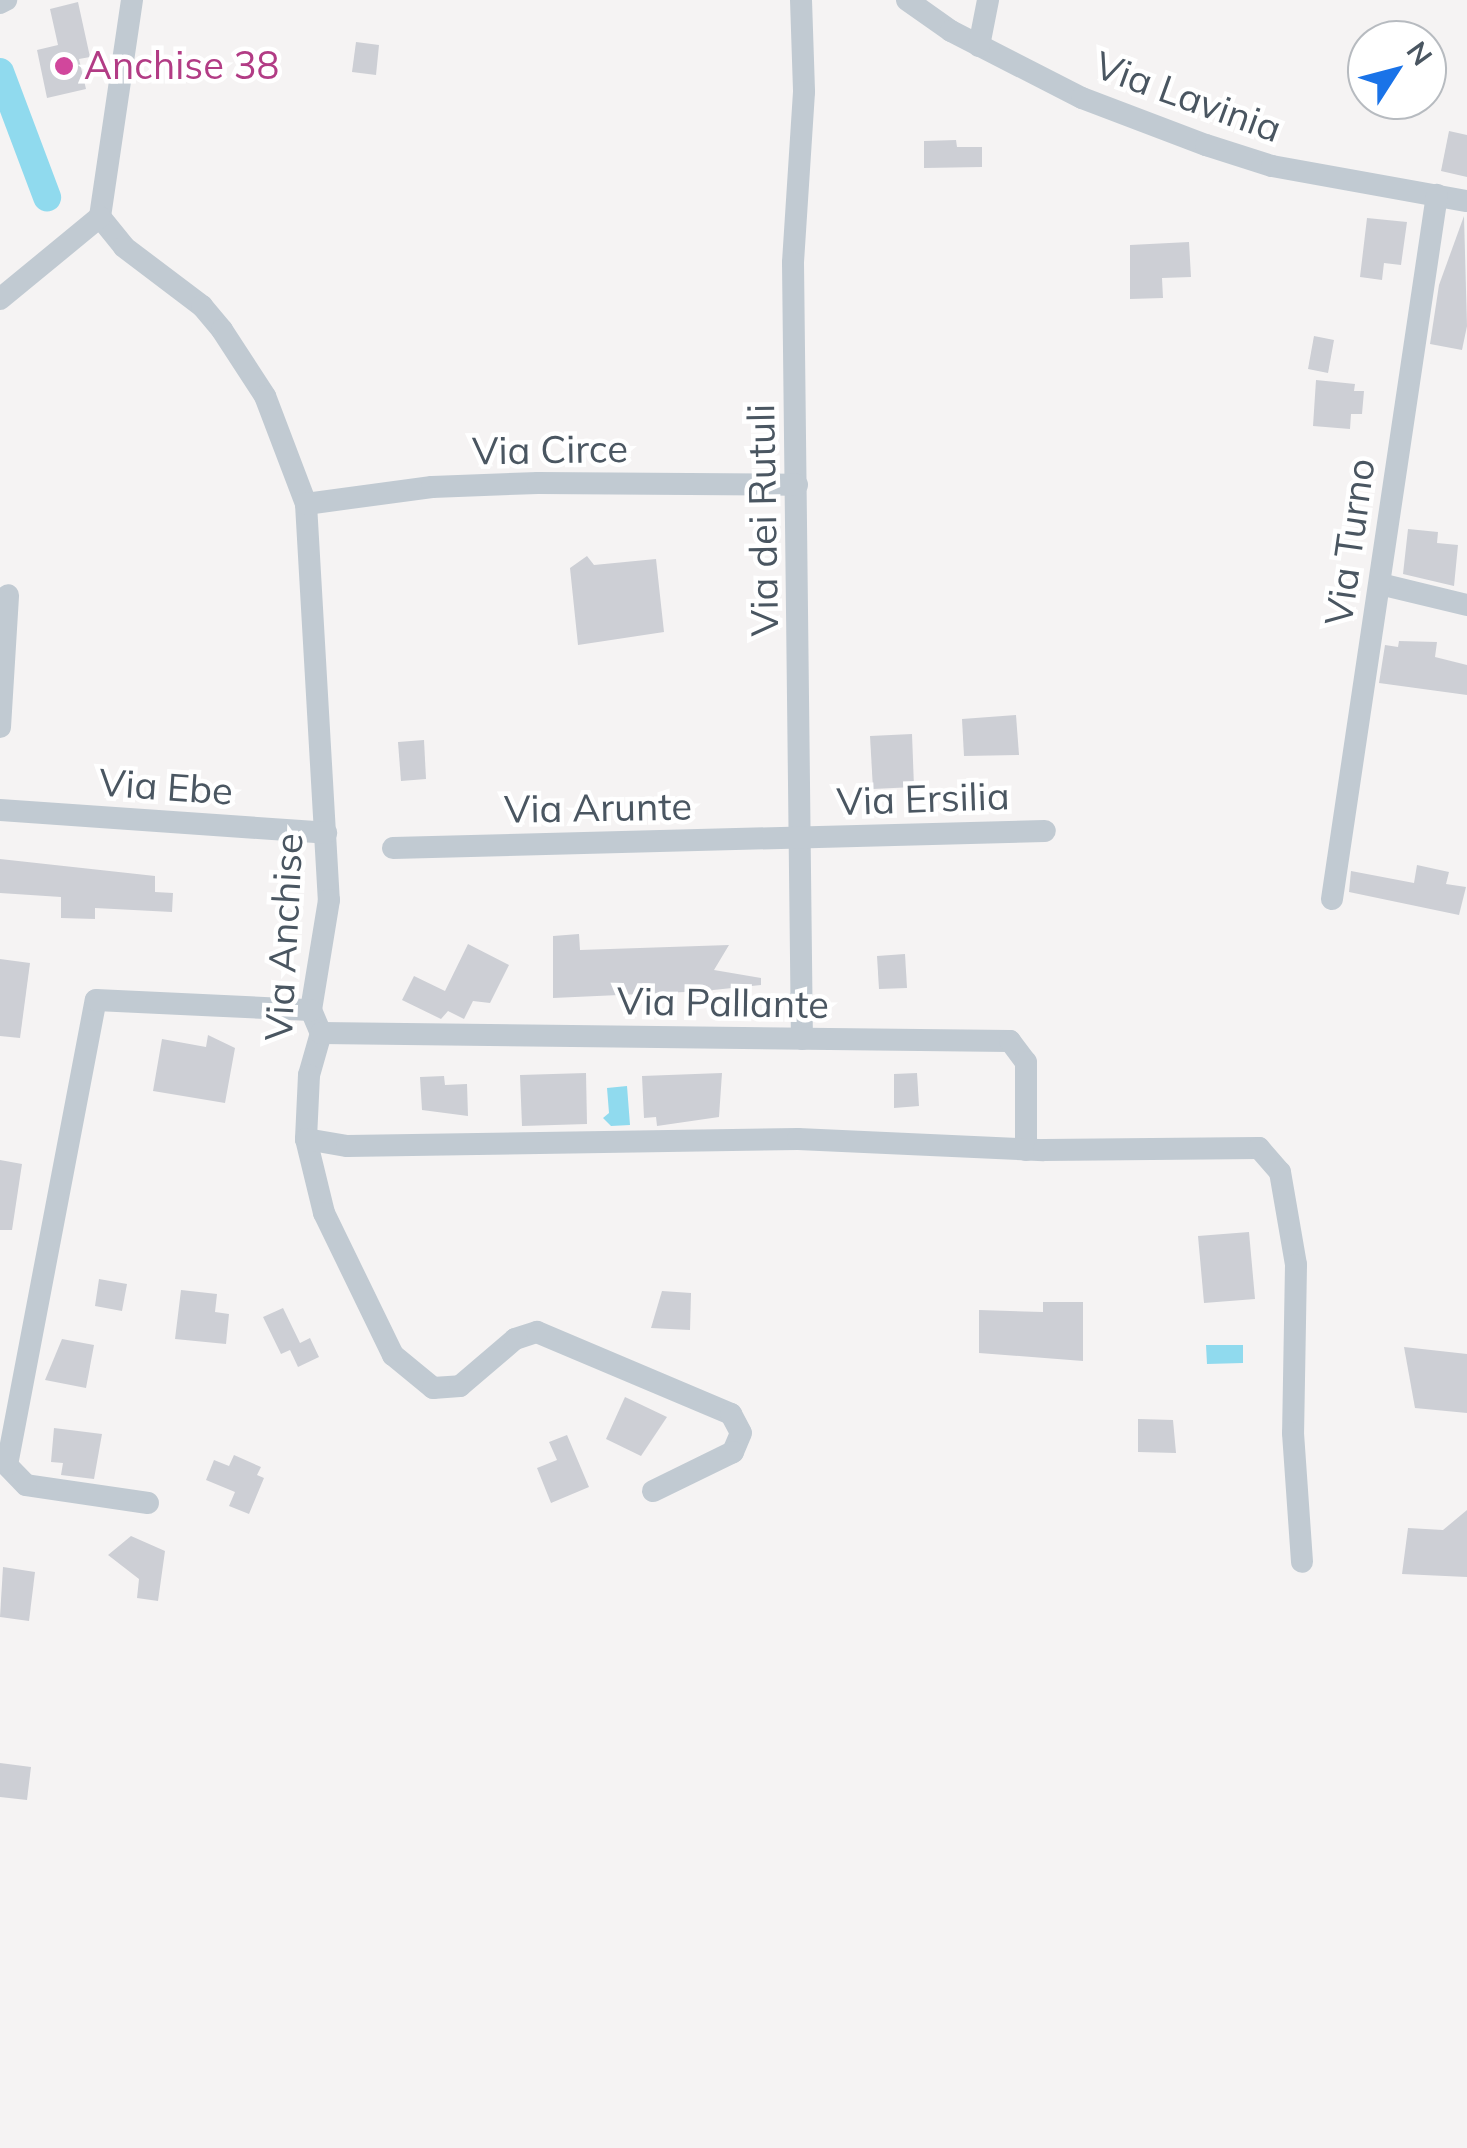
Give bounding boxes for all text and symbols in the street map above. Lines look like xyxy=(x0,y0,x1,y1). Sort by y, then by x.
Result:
north arrow xyxy=(1347,20,1447,120)
text: N xyxy=(1400,34,1440,72)
street label: Via Lavinia xyxy=(1089,42,1287,152)
place label: Anchise 38 xyxy=(84,43,279,89)
marker: Anchise 38 xyxy=(53,55,75,77)
street label: Via dei Rutuli xyxy=(738,403,788,637)
street label: Via Circe xyxy=(472,426,628,474)
street label: Via Turno xyxy=(1316,456,1384,628)
street label: Via Ebe xyxy=(98,760,234,814)
street label: Via Ersilia xyxy=(836,773,1010,825)
street label: Via Arunte xyxy=(504,784,692,832)
street label: Via Anchise xyxy=(256,832,312,1042)
street label: Via Pallante xyxy=(617,978,829,1028)

